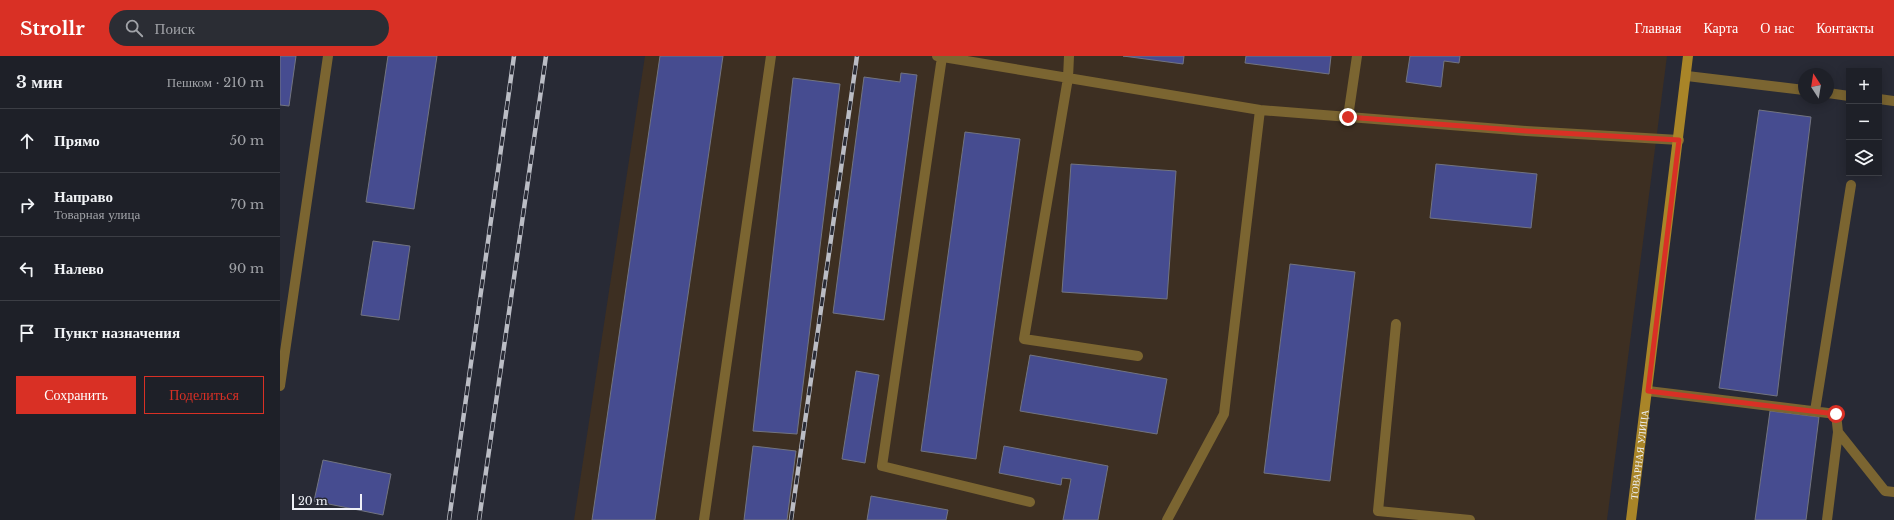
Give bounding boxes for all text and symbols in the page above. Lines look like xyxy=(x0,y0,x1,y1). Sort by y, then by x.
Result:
search box xyxy=(109,10,389,46)
text: Strollr xyxy=(20,17,85,40)
icon: search xyxy=(123,17,145,39)
text: Поиск xyxy=(155,19,195,38)
text: Главная xyxy=(1634,19,1681,37)
text: Карта xyxy=(1703,19,1738,37)
text: О нас xyxy=(1760,19,1794,37)
text: Контакты xyxy=(1816,19,1874,37)
north arrow xyxy=(1798,68,1834,104)
map controls xyxy=(1846,68,1882,176)
button: + xyxy=(1846,68,1882,104)
text: 3 мин xyxy=(16,72,63,93)
text: Пешком · 210 m xyxy=(167,74,264,91)
button: − xyxy=(1846,104,1882,140)
route end xyxy=(1339,108,1357,126)
icon: ahead xyxy=(16,130,38,152)
text: Прямо xyxy=(54,131,100,150)
text: 50 m xyxy=(230,132,264,149)
button: layers xyxy=(1846,140,1882,176)
text: Направо xyxy=(54,187,113,206)
icon: right xyxy=(16,194,38,216)
text: 70 m xyxy=(231,196,264,213)
text: Товарная улица xyxy=(54,206,140,223)
icon: left xyxy=(16,258,38,280)
text: Налево xyxy=(54,259,104,278)
text: 90 m xyxy=(229,260,264,277)
icon: arrive xyxy=(16,322,38,344)
text: Пункт назначения xyxy=(54,323,180,342)
button: Сохранить xyxy=(16,376,136,414)
button: Поделиться xyxy=(144,376,264,414)
route start xyxy=(1827,405,1845,423)
street label: ТОВАРНАЯ УЛИЦА xyxy=(1627,408,1651,500)
scale bar xyxy=(292,492,362,511)
text: 20 m xyxy=(298,494,328,508)

